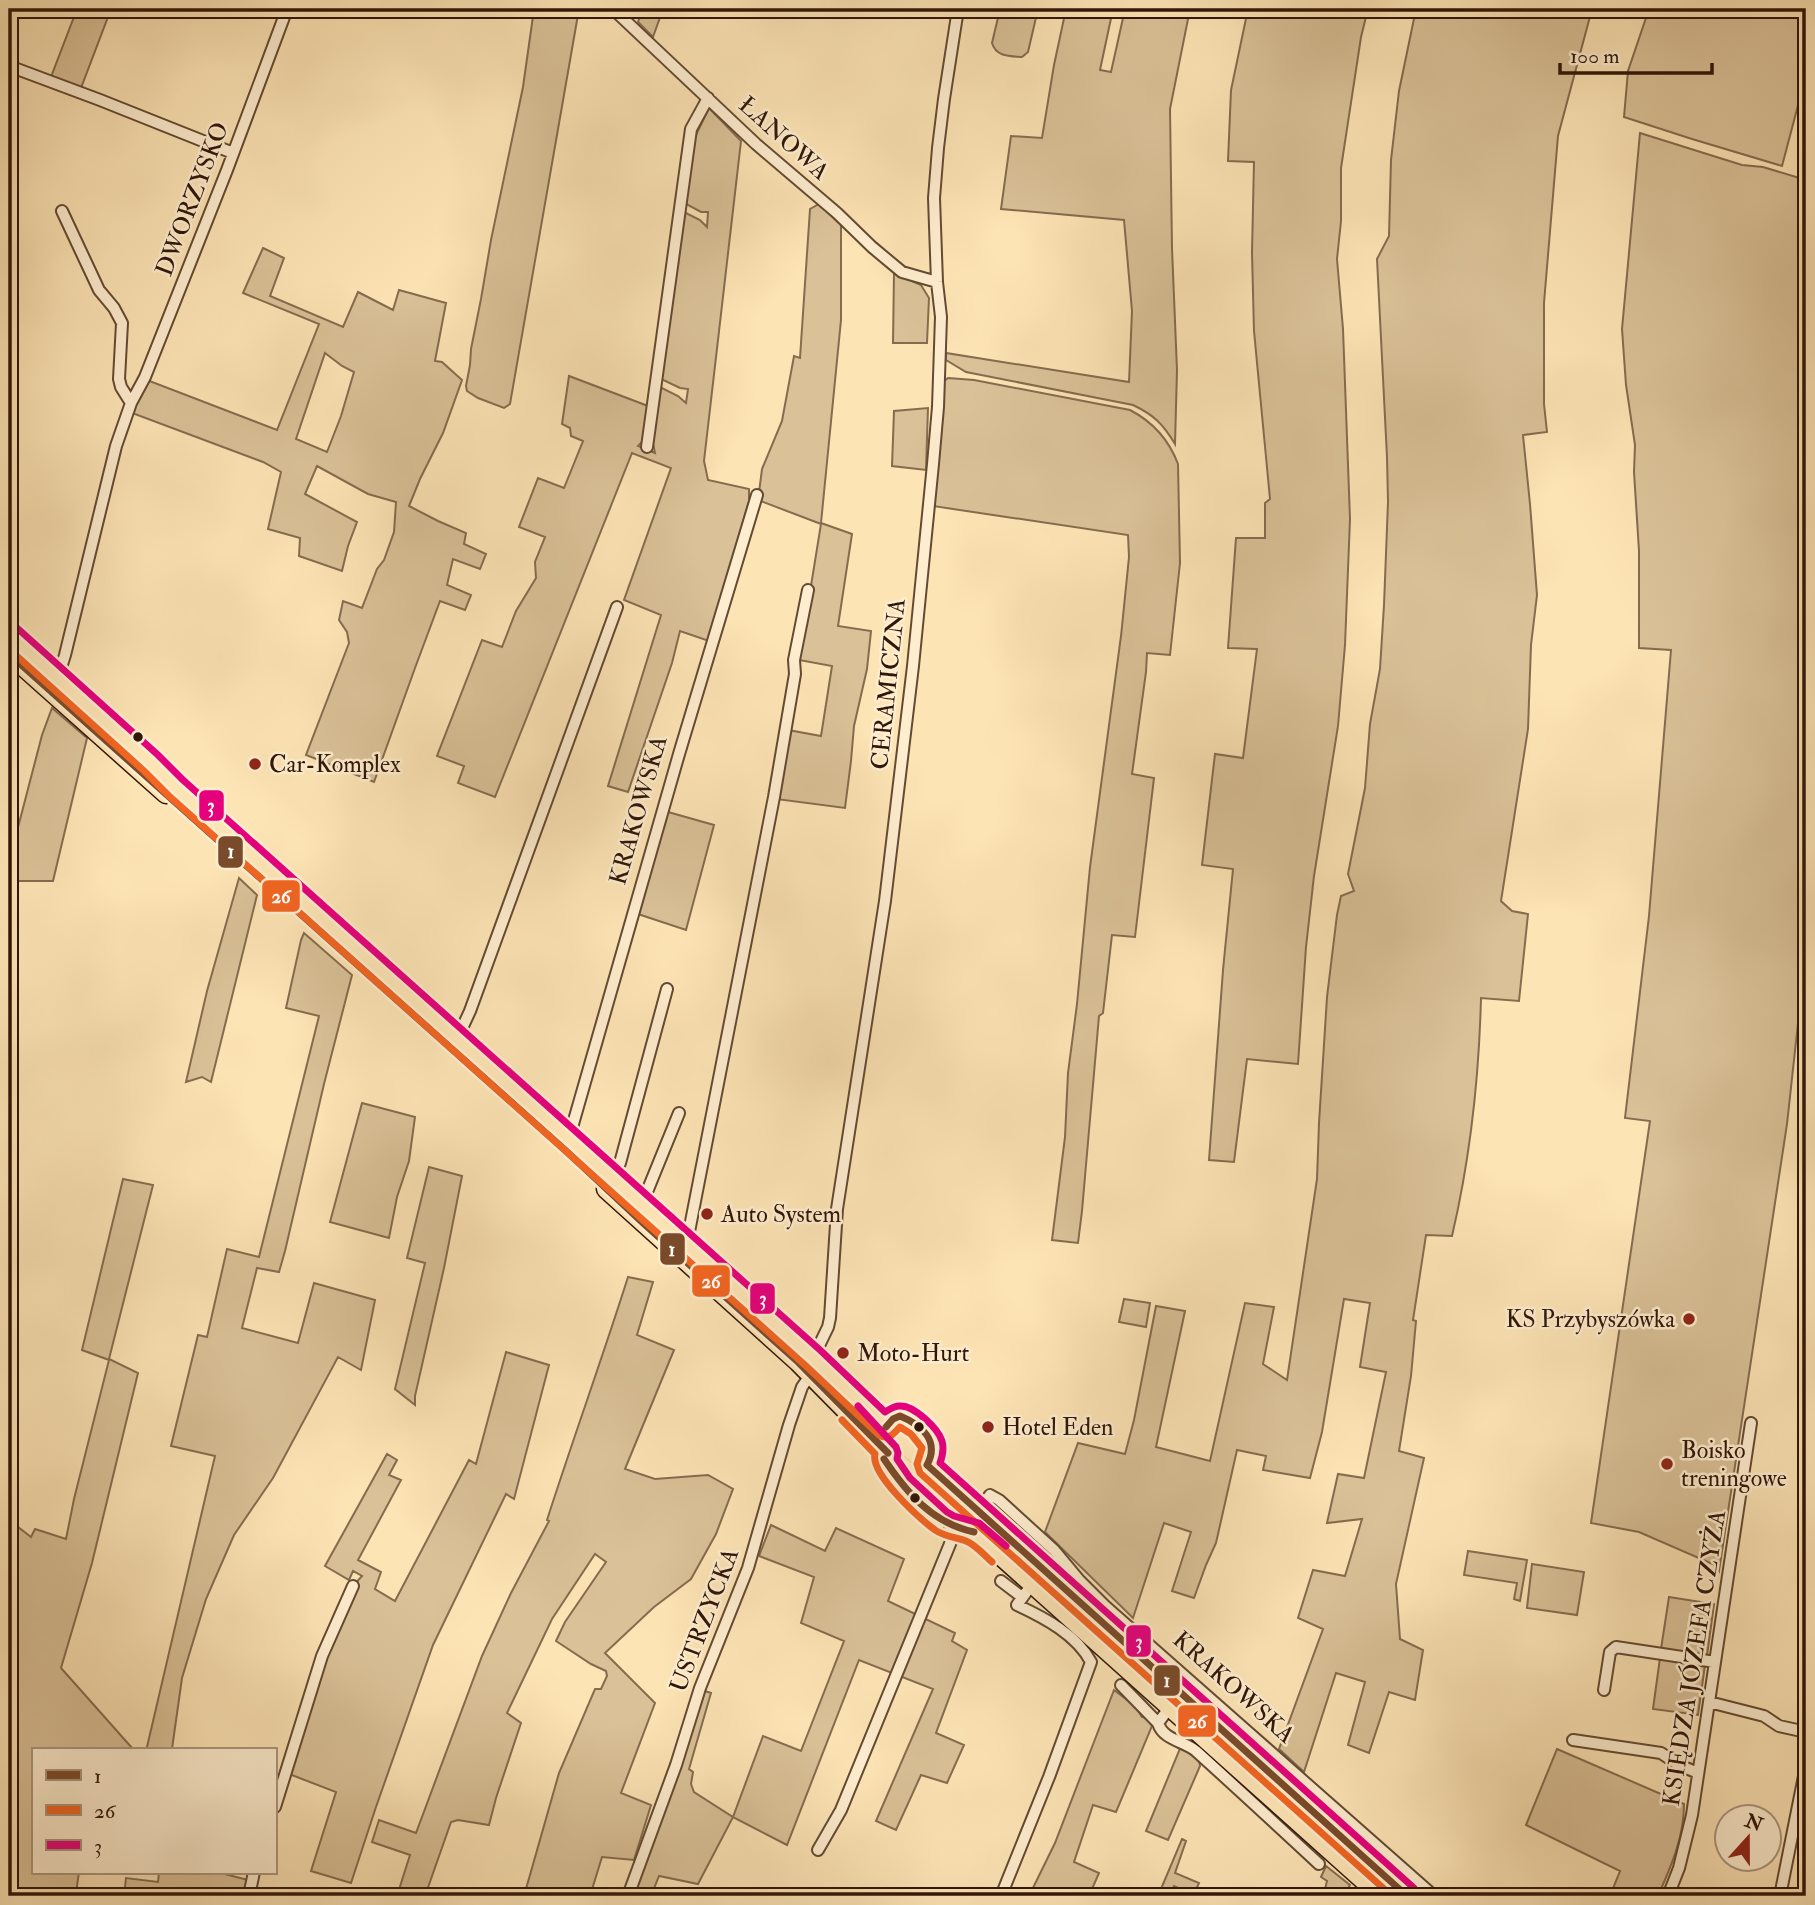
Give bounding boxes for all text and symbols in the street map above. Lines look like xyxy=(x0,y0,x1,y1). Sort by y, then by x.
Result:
scale bar xyxy=(1560,32,1712,76)
text: 100 m xyxy=(1570,43,1620,70)
street label: ŁANOWA xyxy=(732,90,835,187)
street label: DWORZYSKO xyxy=(149,118,236,281)
street label: CERAMICZNA xyxy=(864,597,913,771)
unlabelled marker xyxy=(131,730,145,744)
street label: KRAKOWSKA xyxy=(602,732,675,888)
place label: Car-Komplex xyxy=(269,749,401,780)
marker: Car-Komplex xyxy=(247,756,263,772)
line badge: 3 xyxy=(198,789,225,822)
text: 3 xyxy=(207,794,215,818)
line badge: 1 xyxy=(217,835,244,869)
text: 1 xyxy=(228,840,235,864)
line badge: 26 xyxy=(261,879,301,913)
text: 26 xyxy=(271,885,292,909)
place label: Auto System xyxy=(720,1199,842,1230)
marker: Auto System xyxy=(699,1206,715,1222)
line badge: 1 xyxy=(659,1232,686,1266)
text: 1 xyxy=(669,1238,676,1262)
line badge: 26 xyxy=(691,1264,731,1298)
text: 26 xyxy=(701,1270,722,1294)
line badge: 3 xyxy=(749,1282,776,1315)
text: 3 xyxy=(759,1287,767,1311)
place label: KS Przybyszówka xyxy=(1506,1304,1676,1335)
marker: KS Przybyszówka xyxy=(1681,1311,1697,1327)
place label: Moto-Hurt xyxy=(857,1338,970,1369)
marker: Moto-Hurt xyxy=(835,1345,851,1361)
place label: Hotel Eden xyxy=(1002,1412,1113,1443)
marker: Hotel Eden xyxy=(980,1419,996,1435)
unlabelled marker xyxy=(912,1420,926,1434)
place label: Boisko treningowe xyxy=(1681,1435,1787,1494)
marker: Boisko treningowe xyxy=(1659,1456,1675,1472)
unlabelled marker xyxy=(908,1491,922,1505)
street label: KSIĘDZA JÓZEFA CZYŻA xyxy=(1655,1508,1733,1808)
street label: USTRZYCKA xyxy=(663,1544,746,1697)
line badge: 3 xyxy=(1125,1624,1152,1658)
street label: KRAKOWSKA xyxy=(1166,1624,1301,1750)
text: 3 xyxy=(1135,1630,1143,1654)
line badge: 1 xyxy=(1153,1664,1181,1697)
text: 1 xyxy=(1164,1669,1171,1693)
line badge: 26 xyxy=(1177,1704,1217,1738)
text: 26 xyxy=(1187,1710,1208,1734)
legend xyxy=(32,1748,276,1874)
text: 1 xyxy=(94,1763,102,1790)
text: 26 xyxy=(94,1798,117,1825)
north arrow xyxy=(1714,1804,1784,1874)
text: N xyxy=(1741,1808,1767,1838)
text: 3 xyxy=(94,1833,102,1860)

